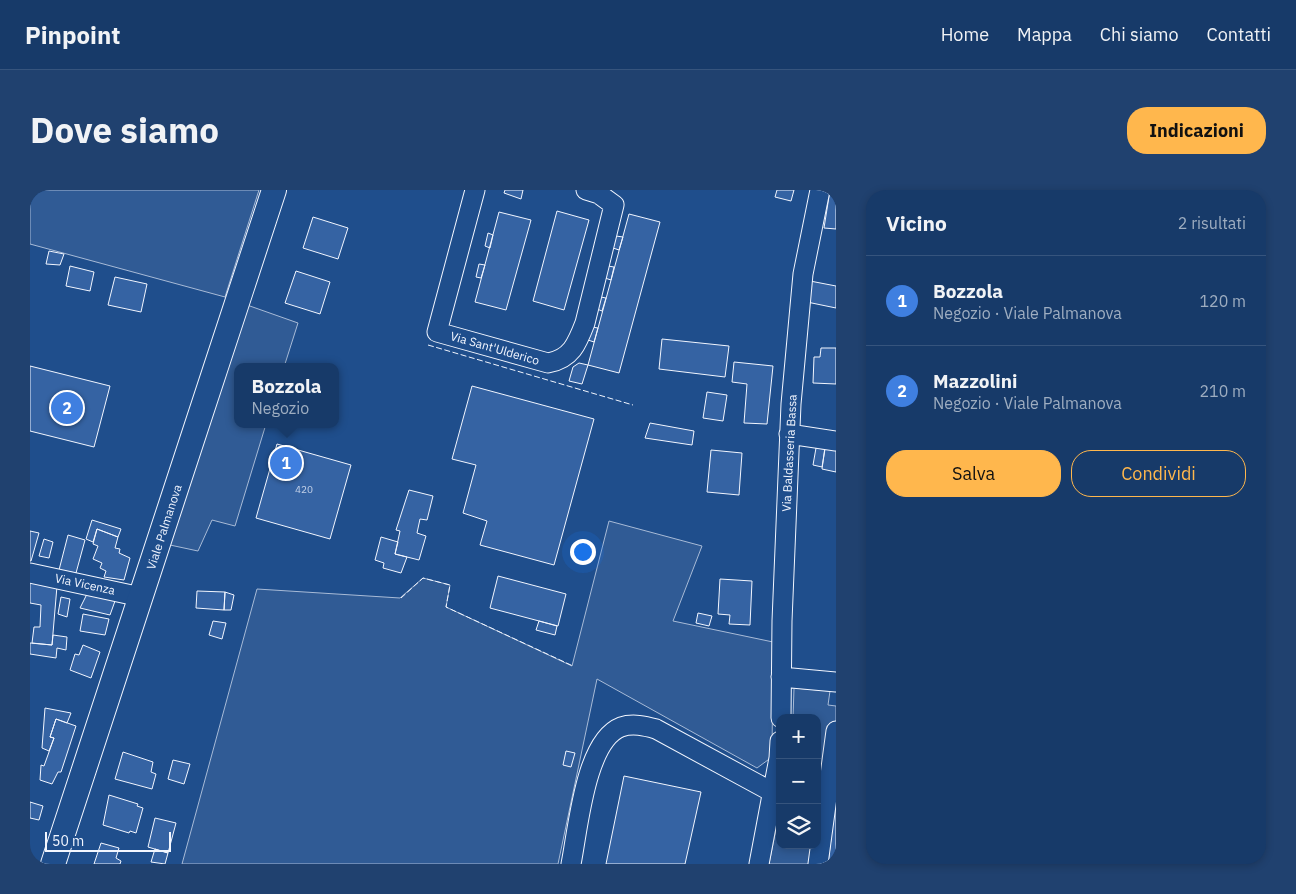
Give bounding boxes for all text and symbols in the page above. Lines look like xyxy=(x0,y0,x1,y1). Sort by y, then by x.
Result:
text: Pinpoint xyxy=(25,19,120,51)
text: Home xyxy=(941,23,989,46)
text: Mappa xyxy=(1017,23,1072,46)
text: Chi siamo xyxy=(1100,23,1179,46)
text: Contatti xyxy=(1207,23,1271,46)
text: Dove siamo xyxy=(30,107,219,153)
button: Indicazioni xyxy=(1127,107,1266,154)
text: Vicino xyxy=(886,209,947,237)
text: 2 risultati xyxy=(1178,213,1246,233)
text: Bozzola xyxy=(933,279,1003,303)
text: 1 xyxy=(897,291,907,311)
text: 120 m xyxy=(1199,291,1246,311)
text: Negozio · Viale Palmanova xyxy=(933,303,1122,323)
street label: Via Sant'Ulderico xyxy=(449,328,542,368)
popup xyxy=(234,363,339,428)
text: Mazzolini xyxy=(933,369,1018,393)
text: Bozzola xyxy=(252,374,321,398)
text: 2 xyxy=(897,381,907,401)
text: 210 m xyxy=(1199,381,1246,401)
pin: 2 xyxy=(51,389,83,427)
street label: Via Baldasseria Bassa xyxy=(778,393,800,512)
text: Negozio · Viale Palmanova xyxy=(933,393,1122,413)
text: Negozio xyxy=(252,398,309,418)
pin: 1 xyxy=(270,444,302,482)
button: Salva xyxy=(886,450,1061,497)
button: Condividi xyxy=(1071,450,1246,497)
street label: Viale Palmanova xyxy=(143,482,185,572)
house number: 420 xyxy=(295,483,313,496)
your location xyxy=(570,539,596,565)
street label: Via Vicenza xyxy=(54,570,117,598)
map controls xyxy=(776,714,821,849)
button: + xyxy=(776,714,821,759)
button: − xyxy=(776,759,821,804)
button: layers xyxy=(776,804,821,849)
scale bar xyxy=(45,829,171,852)
text: 50 m xyxy=(52,832,84,850)

